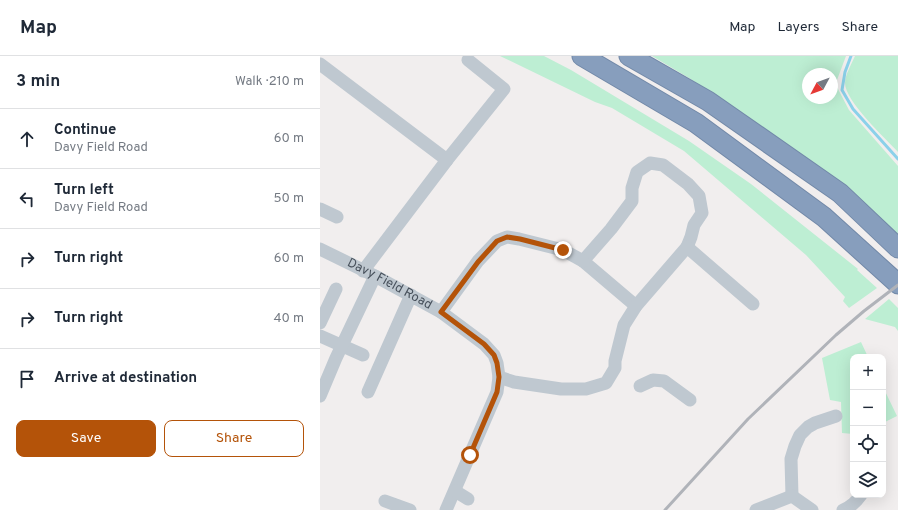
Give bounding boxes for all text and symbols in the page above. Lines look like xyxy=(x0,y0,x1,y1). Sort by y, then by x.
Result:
text: Map xyxy=(20,16,57,40)
text: Map xyxy=(729,19,755,36)
text: Layers xyxy=(777,19,819,36)
text: Share xyxy=(841,19,878,36)
north arrow xyxy=(802,68,838,104)
text: 3 min xyxy=(16,71,60,93)
text: Walk · 210 m xyxy=(235,74,304,90)
text: Continue xyxy=(54,121,116,140)
icon: ahead xyxy=(16,128,38,150)
text: 60 m xyxy=(274,131,304,147)
text: Davy Field Road xyxy=(54,140,148,156)
text: Turn left xyxy=(54,181,114,200)
icon: left xyxy=(16,188,38,210)
text: 50 m xyxy=(274,191,304,207)
text: Davy Field Road xyxy=(54,200,148,216)
route end xyxy=(554,241,572,259)
icon: right xyxy=(16,248,38,270)
text: Turn right xyxy=(54,249,123,268)
text: 60 m xyxy=(274,251,304,267)
street label: Davy Field Road xyxy=(344,255,435,314)
icon: right xyxy=(16,308,38,330)
text: Turn right xyxy=(54,309,123,328)
text: 40 m xyxy=(274,311,304,327)
map controls xyxy=(850,354,886,498)
button: + xyxy=(850,354,886,390)
icon: arrive xyxy=(16,368,38,390)
text: Arrive at destination xyxy=(54,369,197,388)
button: − xyxy=(850,390,886,426)
button: Save xyxy=(16,420,156,457)
button: Share xyxy=(164,420,304,457)
button: locate xyxy=(850,426,886,462)
route start xyxy=(461,446,479,464)
button: layers xyxy=(850,462,886,498)

